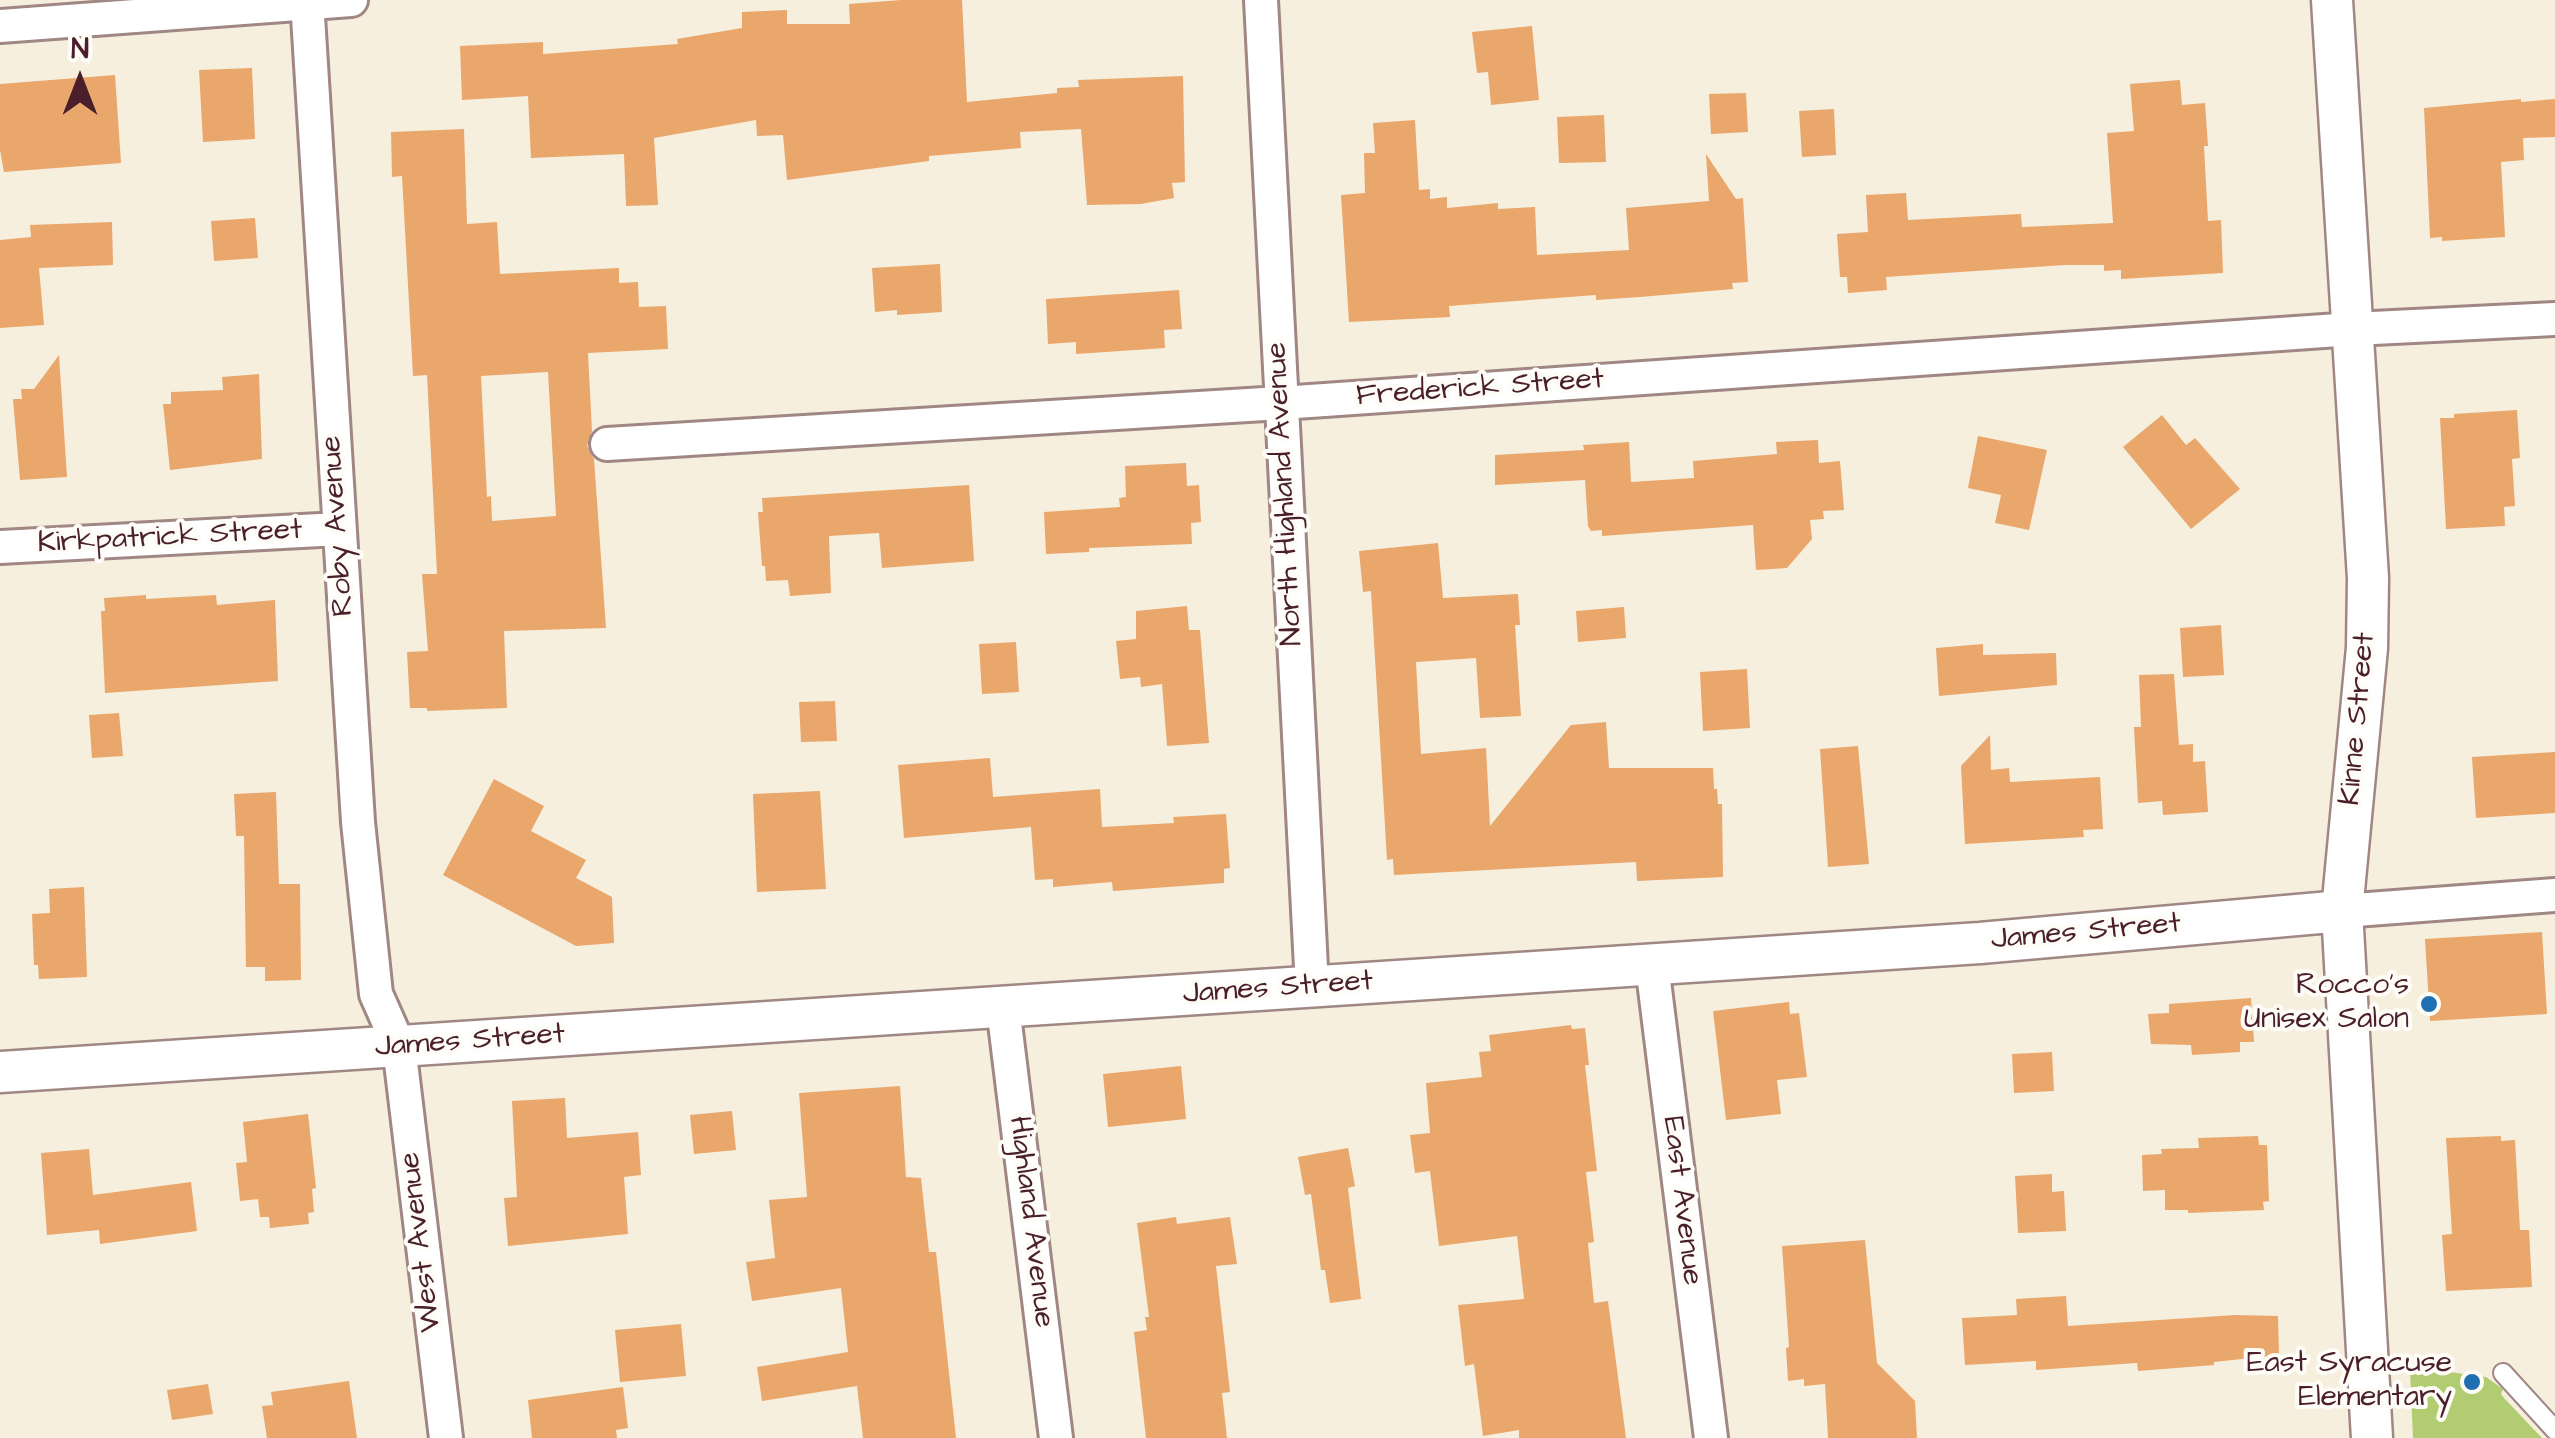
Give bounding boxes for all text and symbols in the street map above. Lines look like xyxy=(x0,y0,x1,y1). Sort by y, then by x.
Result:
north arrow xyxy=(30,30,130,130)
text: N xyxy=(71,30,89,69)
street label: North Highland Avenue xyxy=(1260,341,1312,647)
street label: Frederick Street xyxy=(1355,362,1605,416)
street label: Roby Avenue xyxy=(315,434,363,618)
street label: Kirkpatrick Street xyxy=(37,513,303,563)
street label: Kinne Street xyxy=(2334,631,2384,807)
street label: James Street xyxy=(1990,907,2182,959)
street label: James Street xyxy=(1182,964,1374,1014)
place label: Rocco's Unisex Salon xyxy=(2244,969,2409,1040)
marker: Rocco's Unisex Salon xyxy=(2418,993,2440,1015)
street label: James Street xyxy=(374,1017,566,1067)
street label: Highland Avenue xyxy=(999,1114,1061,1330)
street label: East Avenue xyxy=(1653,1115,1709,1287)
street label: West Avenue xyxy=(393,1150,451,1334)
place label: East Syracuse Elementary xyxy=(2247,1347,2452,1418)
marker: East Syracuse Elementary xyxy=(2461,1371,2483,1393)

